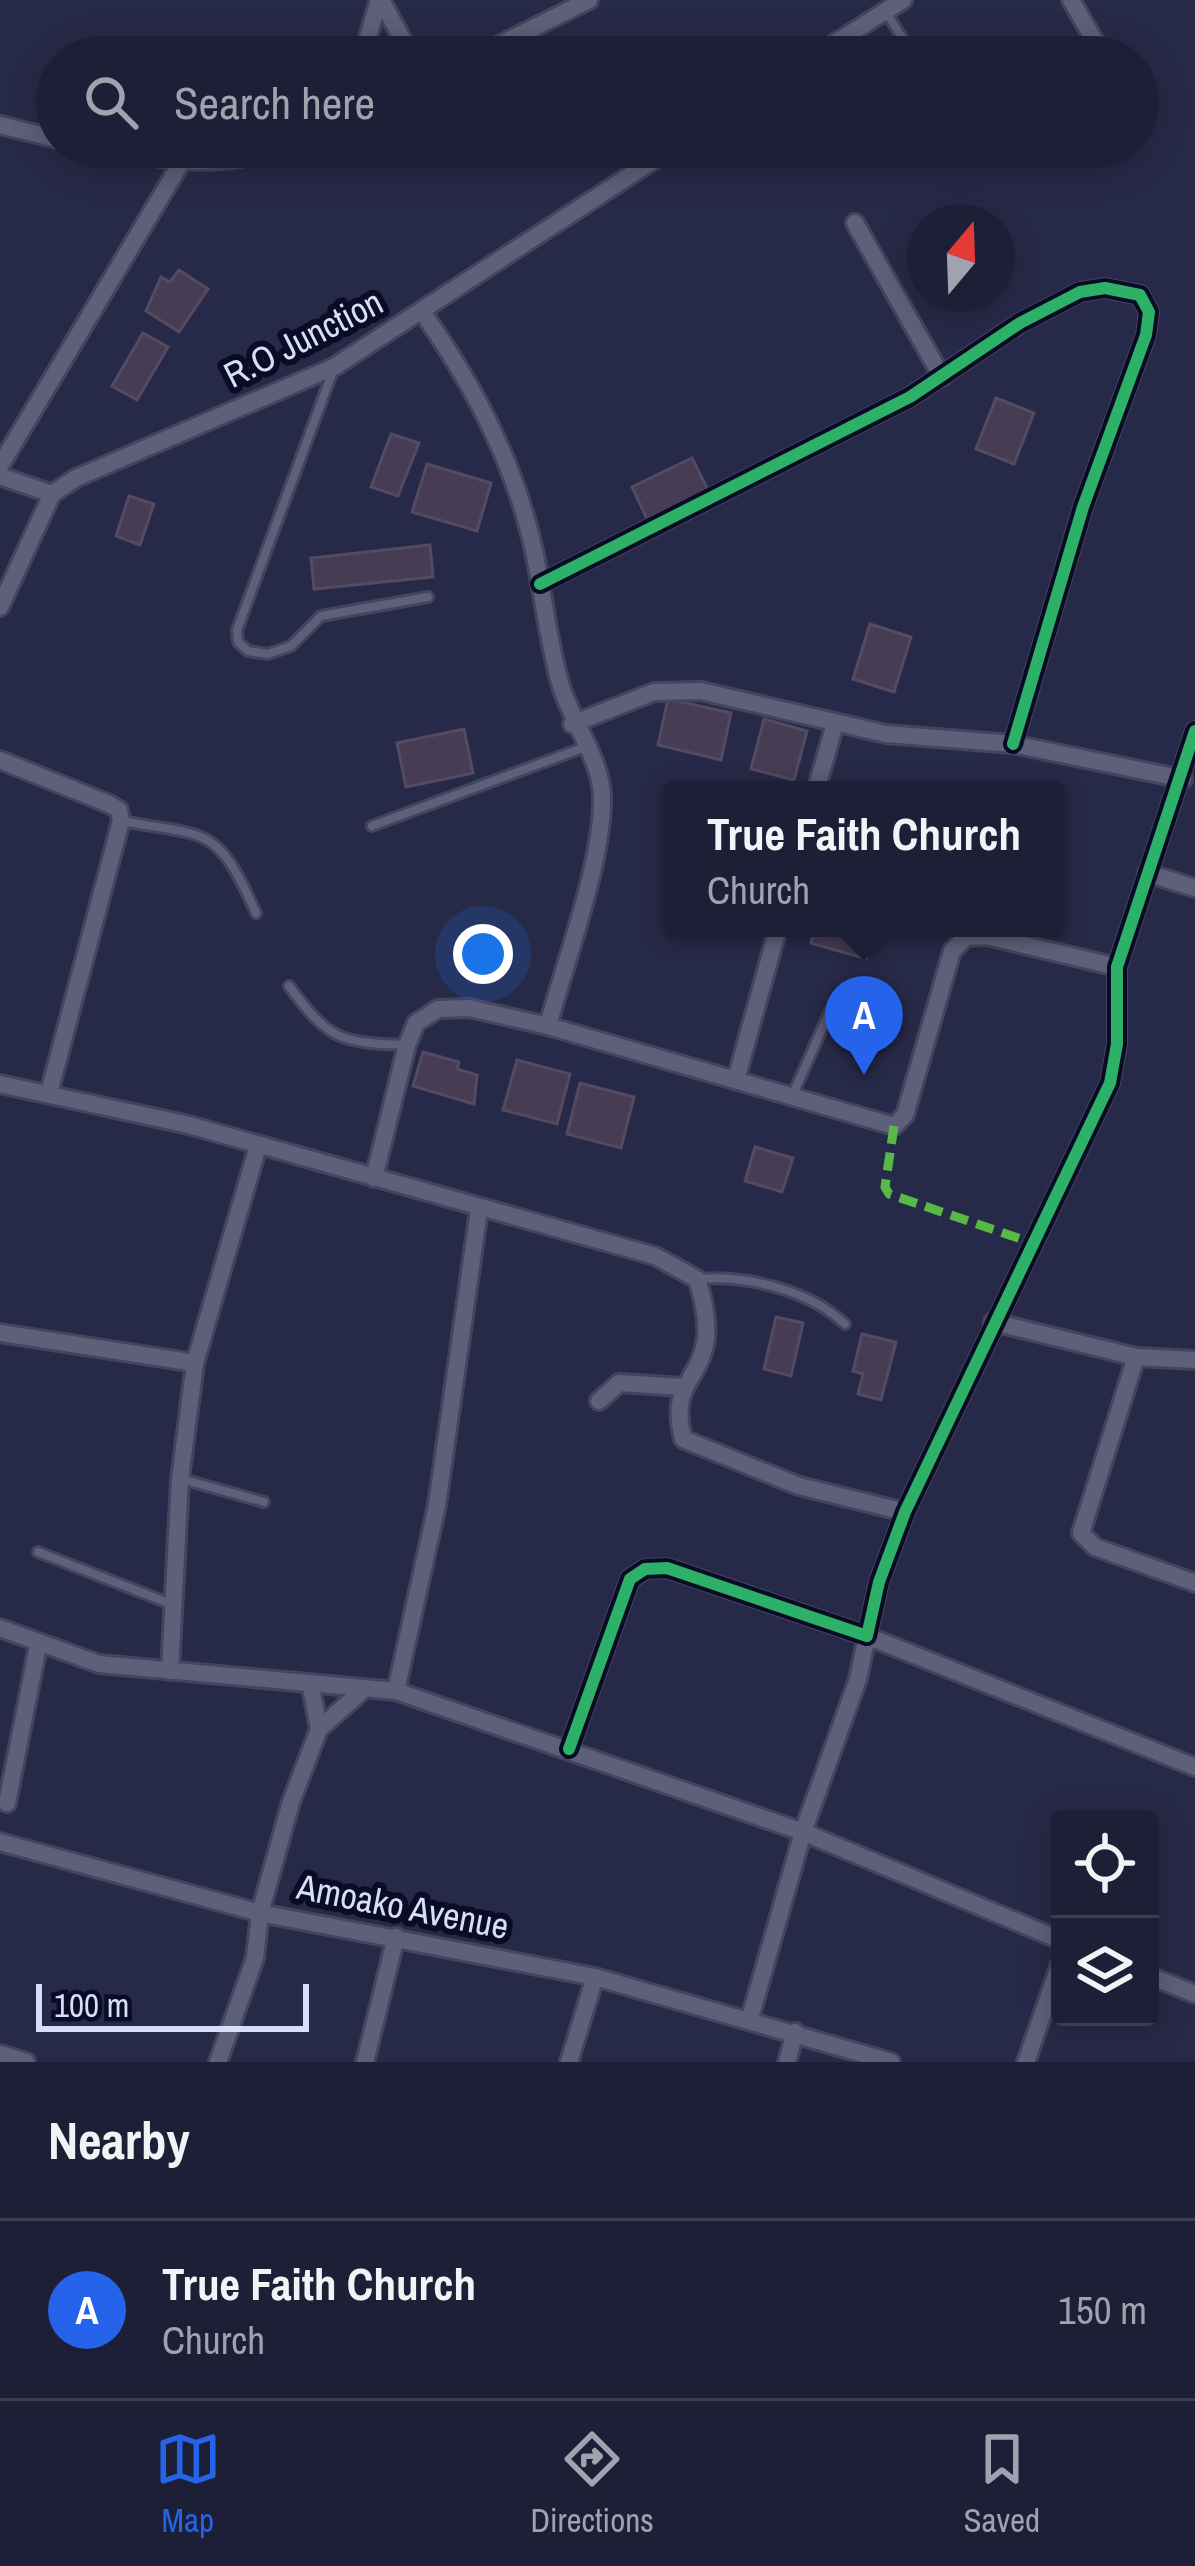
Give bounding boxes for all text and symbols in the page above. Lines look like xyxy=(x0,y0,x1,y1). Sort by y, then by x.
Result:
search box xyxy=(36,36,1159,168)
icon: search xyxy=(78,69,144,135)
text: Search here xyxy=(174,72,375,133)
north arrow xyxy=(907,204,1015,312)
street label: R.O Junction xyxy=(215,278,391,398)
popup xyxy=(663,781,1065,937)
text: True Faith Church xyxy=(707,803,1021,864)
text: Church xyxy=(707,864,810,916)
your location xyxy=(453,924,513,984)
pin: A xyxy=(825,976,903,1075)
map controls xyxy=(1051,1810,1159,2026)
button: locate xyxy=(1051,1810,1159,1918)
street label: Amoako Avenue xyxy=(292,1862,513,1950)
button: layers xyxy=(1051,1918,1159,2026)
scale bar xyxy=(36,1978,309,2031)
text: 100 m xyxy=(54,1983,129,2027)
text: Nearby xyxy=(48,2106,190,2175)
text: True Faith Church xyxy=(162,2253,476,2314)
text: A xyxy=(75,2284,99,2336)
text: 150 m xyxy=(1058,2284,1147,2336)
text: Church xyxy=(162,2314,265,2366)
tab: Map xyxy=(155,2426,221,2542)
tab: Directions xyxy=(530,2426,654,2542)
tab: Saved xyxy=(963,2426,1040,2542)

